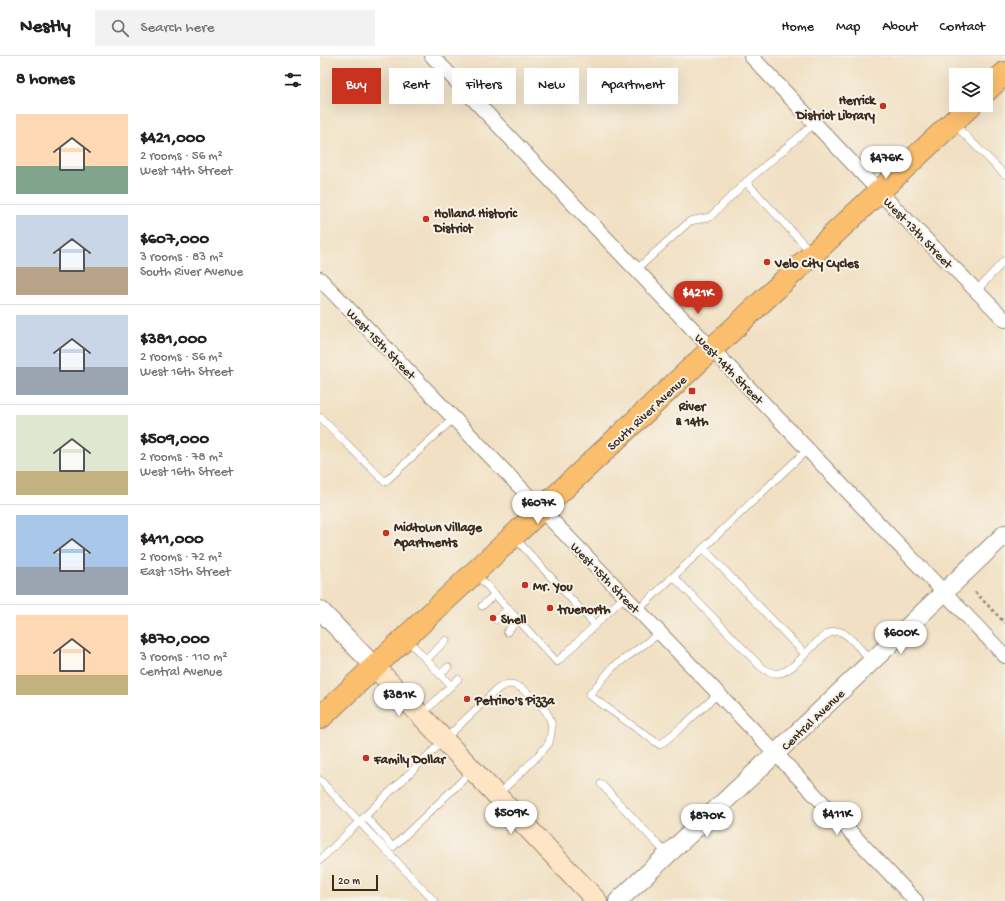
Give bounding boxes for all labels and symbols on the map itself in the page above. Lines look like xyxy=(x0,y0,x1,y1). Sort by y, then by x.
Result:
place label: Herrick District Library xyxy=(795,94,877,124)
marker: Herrick District Library xyxy=(878,101,888,111)
pin: $476K xyxy=(858,146,914,180)
street label: West 13th Street xyxy=(880,195,956,274)
place label: Holland Historic District xyxy=(433,207,518,237)
marker: Holland Historic District xyxy=(421,214,431,224)
marker: Velo City Cycles xyxy=(762,257,772,267)
place label: Velo City Cycles xyxy=(774,257,860,272)
pin: $421K xyxy=(670,281,726,315)
street label: West 15th Street xyxy=(342,306,419,385)
street label: West 14th Street xyxy=(691,331,767,409)
street label: South River Avenue xyxy=(605,373,691,454)
marker: River & 14th xyxy=(687,386,697,396)
place label: River & 14th xyxy=(676,400,708,430)
pin: $607K xyxy=(510,491,566,525)
place label: Midtown Village Apartments xyxy=(393,521,483,552)
marker: Midtown Village Apartments xyxy=(381,528,391,538)
street label: West 15th Street xyxy=(566,540,643,619)
marker: Mr. You xyxy=(520,580,530,590)
place label: Mr. You xyxy=(533,580,574,595)
marker: truenorth xyxy=(545,603,555,613)
place label: truenorth xyxy=(557,603,611,618)
marker: Shell xyxy=(488,613,498,623)
place label: Shell xyxy=(501,613,527,628)
pin: $600K xyxy=(873,621,929,655)
pin: $381K xyxy=(371,683,427,717)
street label: Central Avenue xyxy=(779,687,849,755)
marker: Petrino's Pizza xyxy=(462,694,472,704)
place label: Petrino's Pizza xyxy=(474,694,555,709)
marker: Family Dollar xyxy=(361,753,371,763)
place label: Family Dollar xyxy=(373,753,446,768)
pin: $509K xyxy=(483,801,539,835)
pin: $411K xyxy=(809,802,865,836)
pin: $870K xyxy=(679,804,735,838)
scale bar xyxy=(332,873,378,892)

